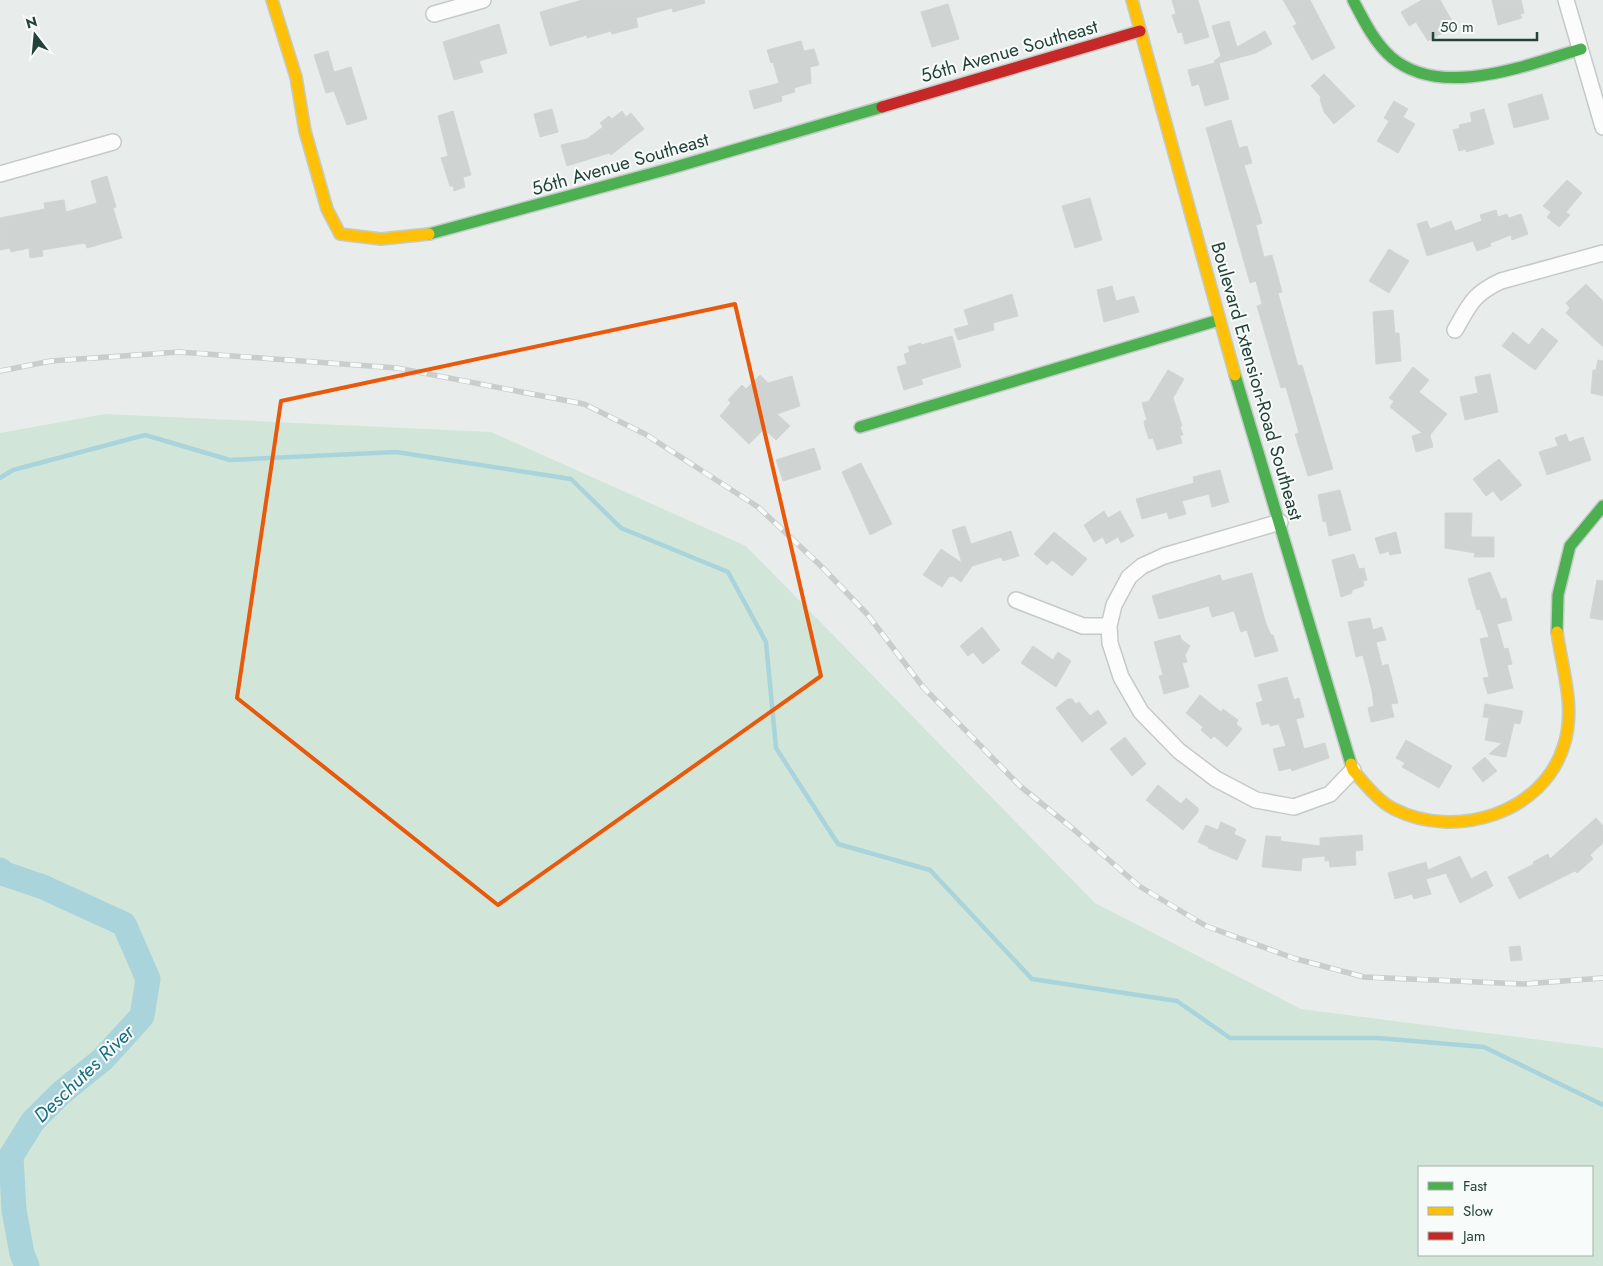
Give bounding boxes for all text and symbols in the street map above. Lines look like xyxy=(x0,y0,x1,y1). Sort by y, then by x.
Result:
north arrow xyxy=(10,10,60,60)
scale bar xyxy=(1433,10,1537,42)
text: N xyxy=(23,11,40,34)
street label: 56th Avenue Southeast xyxy=(917,13,1101,89)
text: 50 m xyxy=(1440,16,1474,38)
street label: 56th Avenue Southeast xyxy=(528,126,712,202)
street label: Boulevard Extension-Road Southeast xyxy=(1204,239,1310,524)
water label: Deschutes River xyxy=(27,1018,142,1130)
legend xyxy=(1418,1166,1593,1256)
text: Fast xyxy=(1463,1175,1487,1197)
text: Slow xyxy=(1463,1200,1494,1222)
text: Jam xyxy=(1461,1225,1486,1247)

